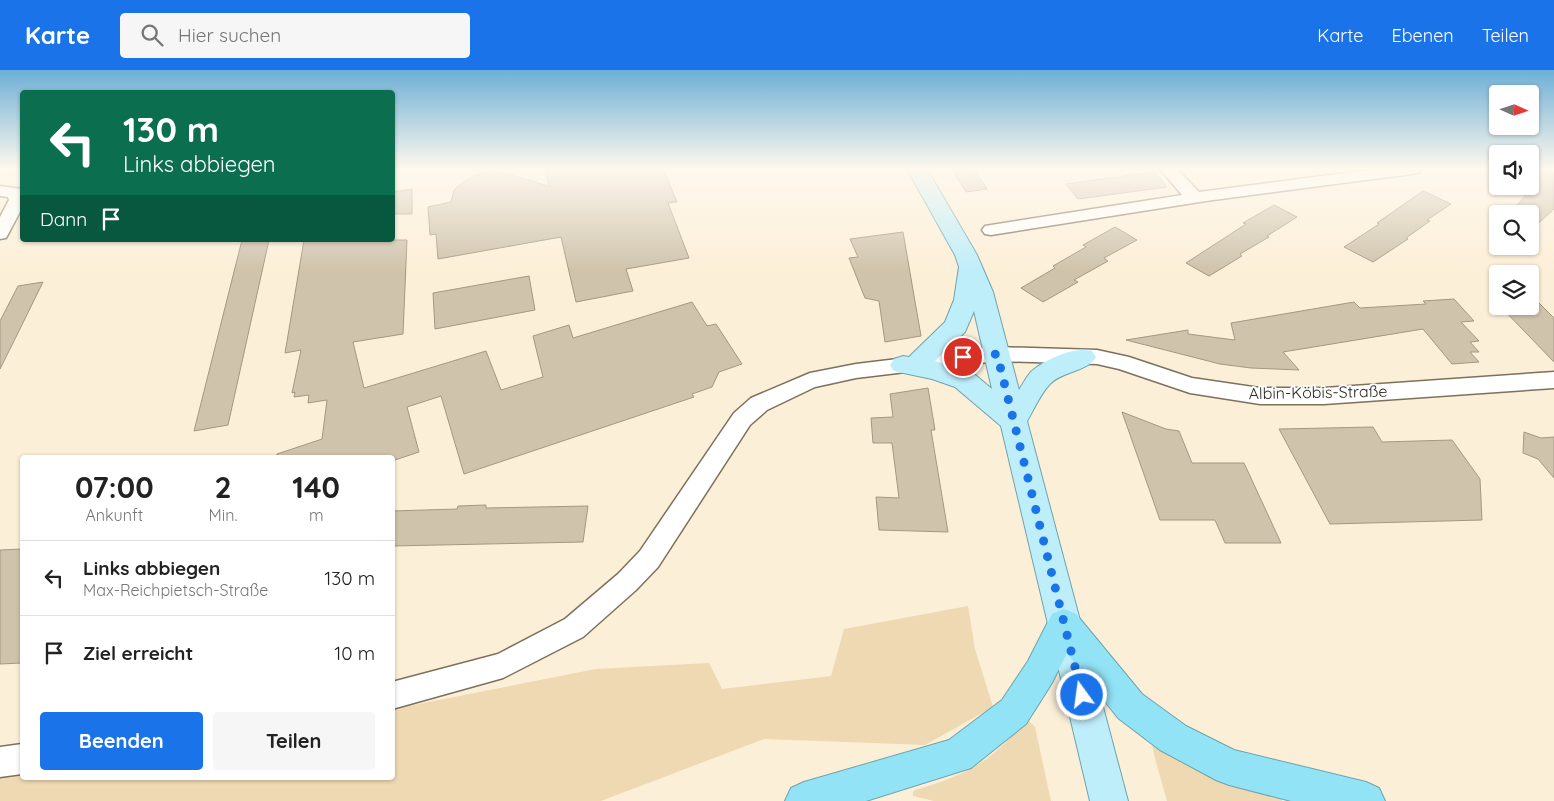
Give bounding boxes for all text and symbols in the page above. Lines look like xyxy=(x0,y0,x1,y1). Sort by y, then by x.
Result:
search box xyxy=(120,13,470,58)
text: Karte xyxy=(25,20,90,50)
icon: search xyxy=(138,21,166,49)
text: Hier suchen xyxy=(178,23,281,47)
text: Karte xyxy=(1317,24,1363,47)
text: Ebenen xyxy=(1391,24,1454,47)
text: Teilen xyxy=(1482,24,1529,47)
north arrow xyxy=(1489,85,1539,135)
map controls xyxy=(1489,85,1539,315)
text: 130 m xyxy=(123,107,219,151)
icon: left xyxy=(40,110,105,175)
button: sound xyxy=(1489,145,1539,195)
text: Links abbiegen xyxy=(123,150,276,178)
icon: arrive xyxy=(97,205,125,233)
button: search xyxy=(1489,205,1539,255)
text: Dann xyxy=(40,207,87,231)
button: layers xyxy=(1489,265,1539,315)
pin xyxy=(942,336,984,378)
icon: arrive xyxy=(949,343,977,371)
street label: Albin-Köbis-Straße xyxy=(1248,381,1388,403)
text: 07:00 xyxy=(75,468,154,506)
text: 2 xyxy=(214,468,232,506)
text: 140 xyxy=(292,468,340,506)
text: Ankunft xyxy=(85,505,143,525)
text: Min. xyxy=(209,505,237,525)
text: m xyxy=(309,505,323,525)
text: Links abbiegen xyxy=(83,556,220,580)
icon: left xyxy=(40,564,68,592)
text: 130 m xyxy=(324,566,375,590)
text: Max-Reichpietsch-Straße xyxy=(83,580,268,600)
icon: arrive xyxy=(40,639,68,667)
text: Ziel erreicht xyxy=(83,641,193,665)
text: 10 m xyxy=(334,641,375,665)
position arrow xyxy=(1055,668,1107,720)
button: Beenden xyxy=(40,712,203,770)
button: Teilen xyxy=(213,712,375,770)

